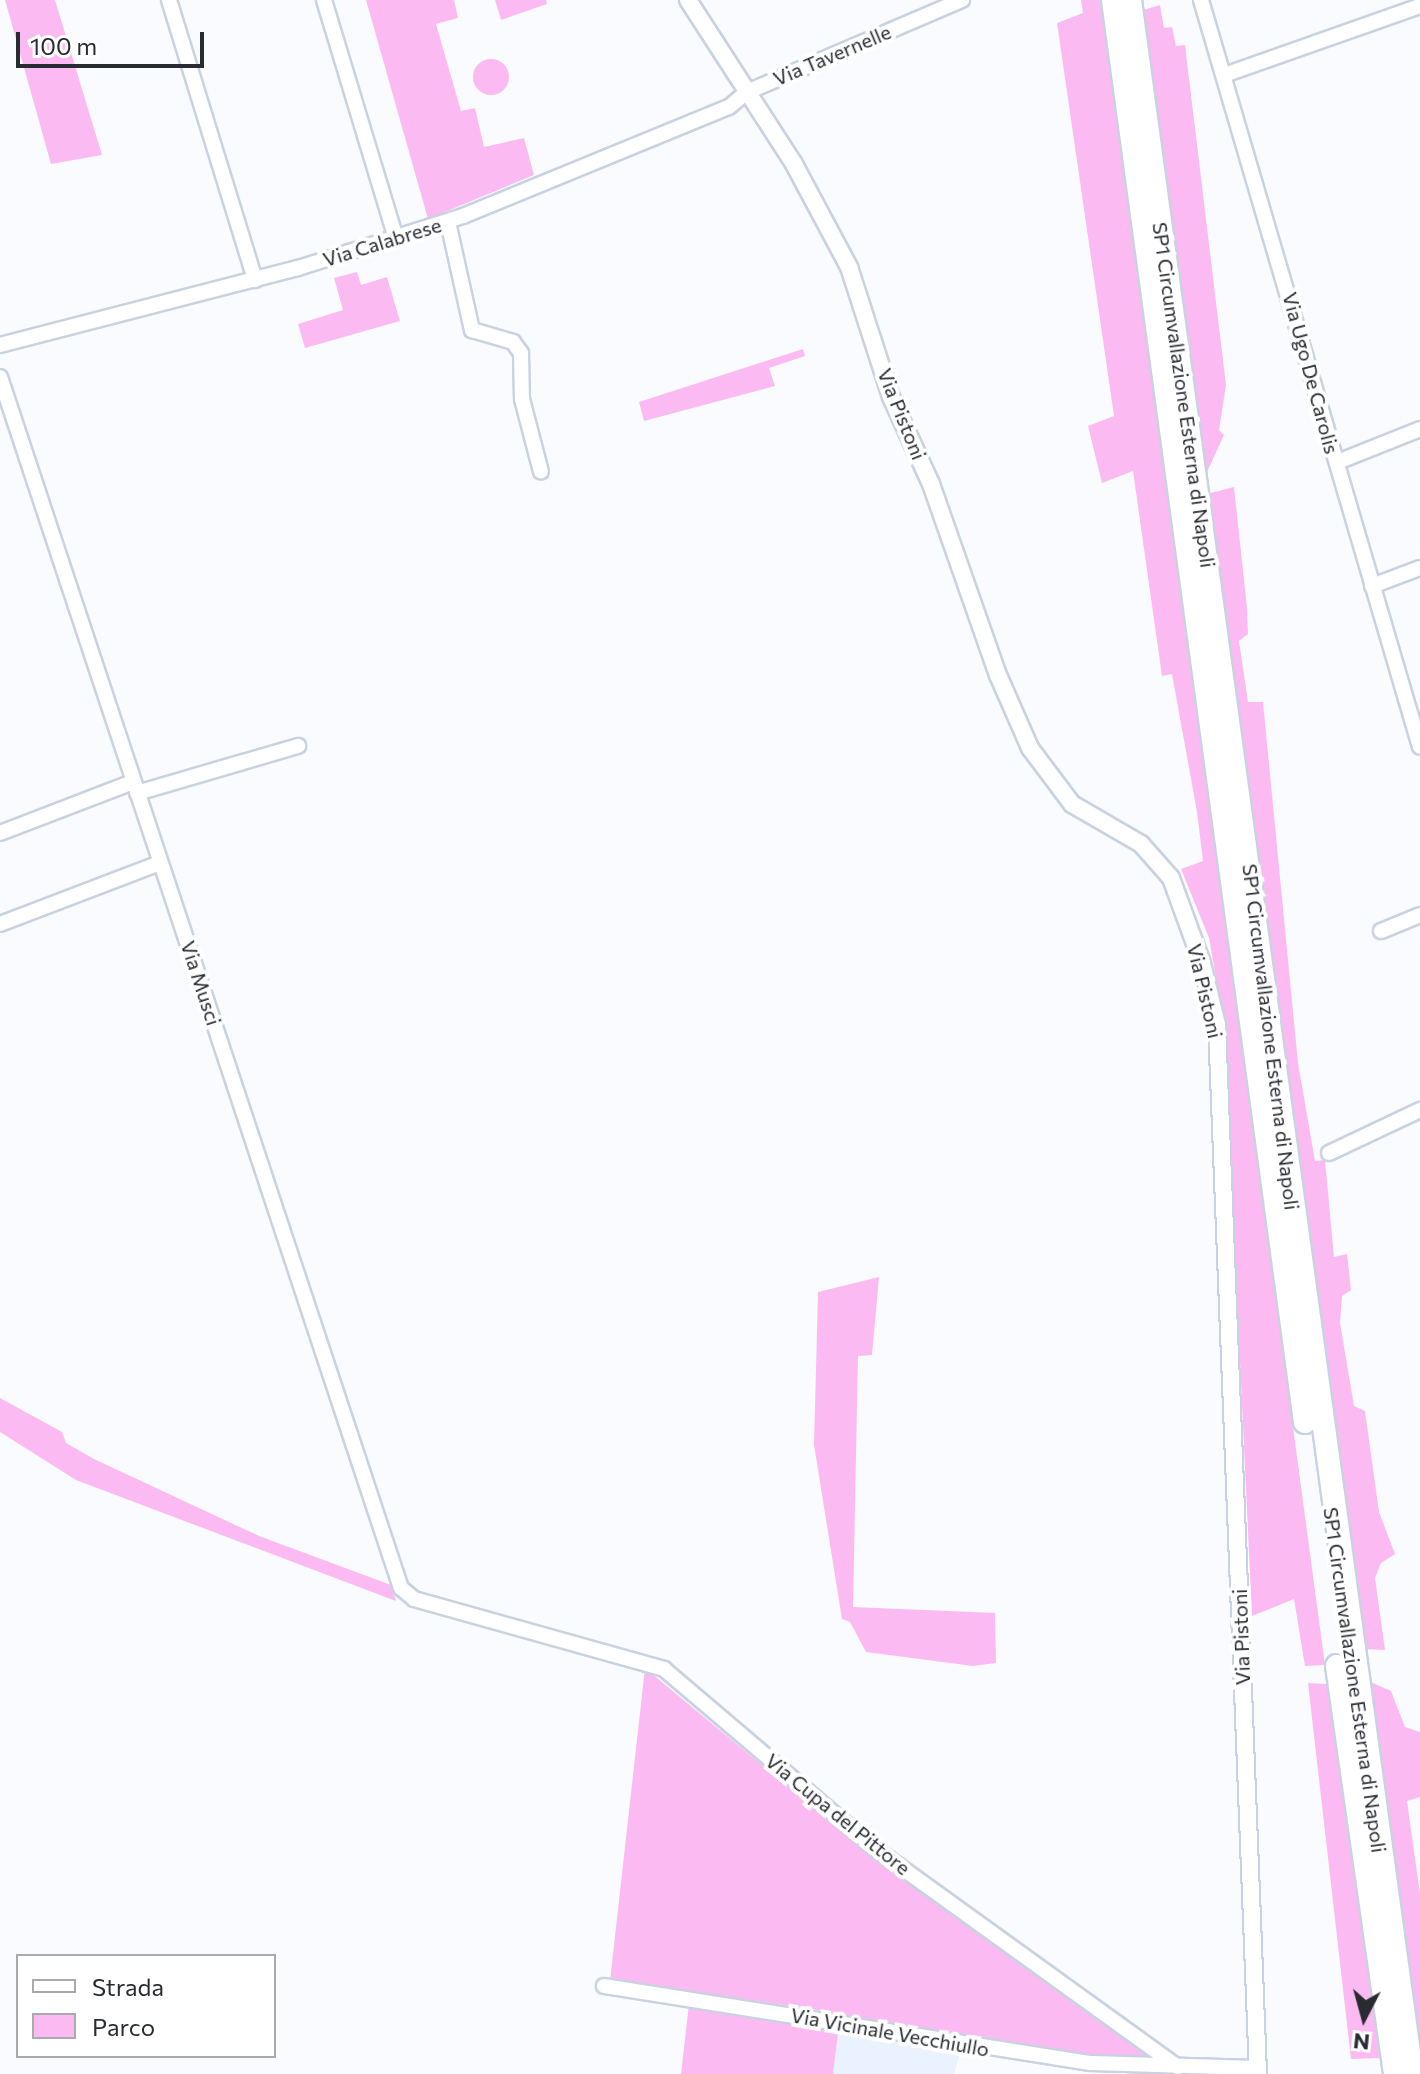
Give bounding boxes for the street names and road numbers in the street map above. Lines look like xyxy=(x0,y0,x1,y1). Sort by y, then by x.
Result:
street label: Via Tavernelle xyxy=(769,19,895,91)
street label: Via Calabrese xyxy=(320,213,444,271)
street label: SP1 Circumvallazione Esterna di Napoli xyxy=(1148,221,1220,569)
street label: Via Ugo De Carolis xyxy=(1278,290,1344,456)
street label: Via Pistoni xyxy=(873,365,931,463)
street label: SP1 Circumvallazione Esterna di Napoli xyxy=(1238,862,1304,1212)
street label: Via Musci xyxy=(176,938,226,1028)
street label: Via Pistoni xyxy=(1182,941,1228,1041)
street label: SP1 Circumvallazione Esterna di Napoli xyxy=(1319,1506,1391,1854)
street label: Via Pistoni xyxy=(1227,1588,1255,1686)
street label: Via Cupa del Pittore xyxy=(761,1748,915,1880)
street label: Via Vicinale Vecchiullo xyxy=(789,2003,991,2061)

